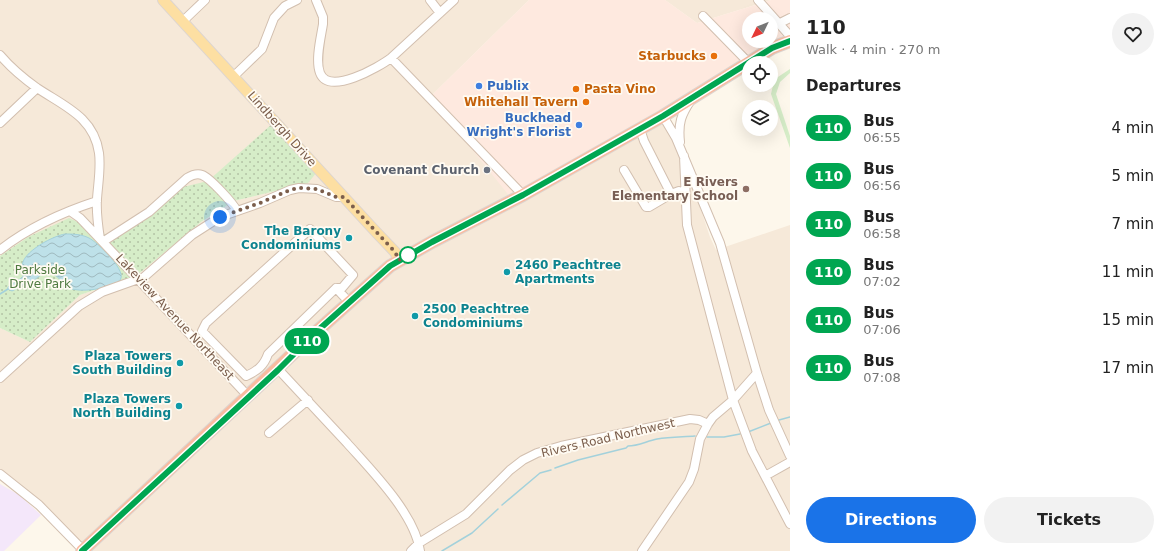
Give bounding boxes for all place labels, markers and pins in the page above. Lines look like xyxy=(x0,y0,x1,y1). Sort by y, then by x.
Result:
place label: Starbucks xyxy=(638,49,706,63)
marker: Starbucks xyxy=(709,51,719,61)
place label: Publix xyxy=(487,79,529,93)
marker: Publix xyxy=(474,81,484,91)
place label: Pasta Vino xyxy=(584,82,656,96)
marker: Pasta Vino xyxy=(571,84,581,94)
place label: Whitehall Tavern xyxy=(464,95,578,109)
marker: Whitehall Tavern xyxy=(581,97,591,107)
place label: Buckhead Wright's Florist xyxy=(467,111,571,139)
marker: Buckhead Wright's Florist xyxy=(574,120,584,130)
place label: Covenant Church xyxy=(363,163,479,177)
marker: Covenant Church xyxy=(482,165,492,175)
place label: E Rivers Elementary School xyxy=(612,175,738,203)
marker: E Rivers Elementary School xyxy=(741,184,751,194)
place label: The Barony Condominiums xyxy=(241,224,341,252)
marker: The Barony Condominiums xyxy=(344,233,354,243)
unlabelled marker xyxy=(399,246,417,264)
place label: 2460 Peachtree Apartments xyxy=(515,258,621,286)
marker: 2460 Peachtree Apartments xyxy=(502,267,512,277)
place label: 2500 Peachtree Condominiums xyxy=(423,302,529,330)
marker: 2500 Peachtree Condominiums xyxy=(410,311,420,321)
place label: Plaza Towers South Building xyxy=(72,349,172,377)
marker: Plaza Towers South Building xyxy=(175,358,185,368)
place label: Plaza Towers North Building xyxy=(73,392,171,420)
marker: Plaza Towers North Building xyxy=(174,401,184,411)

